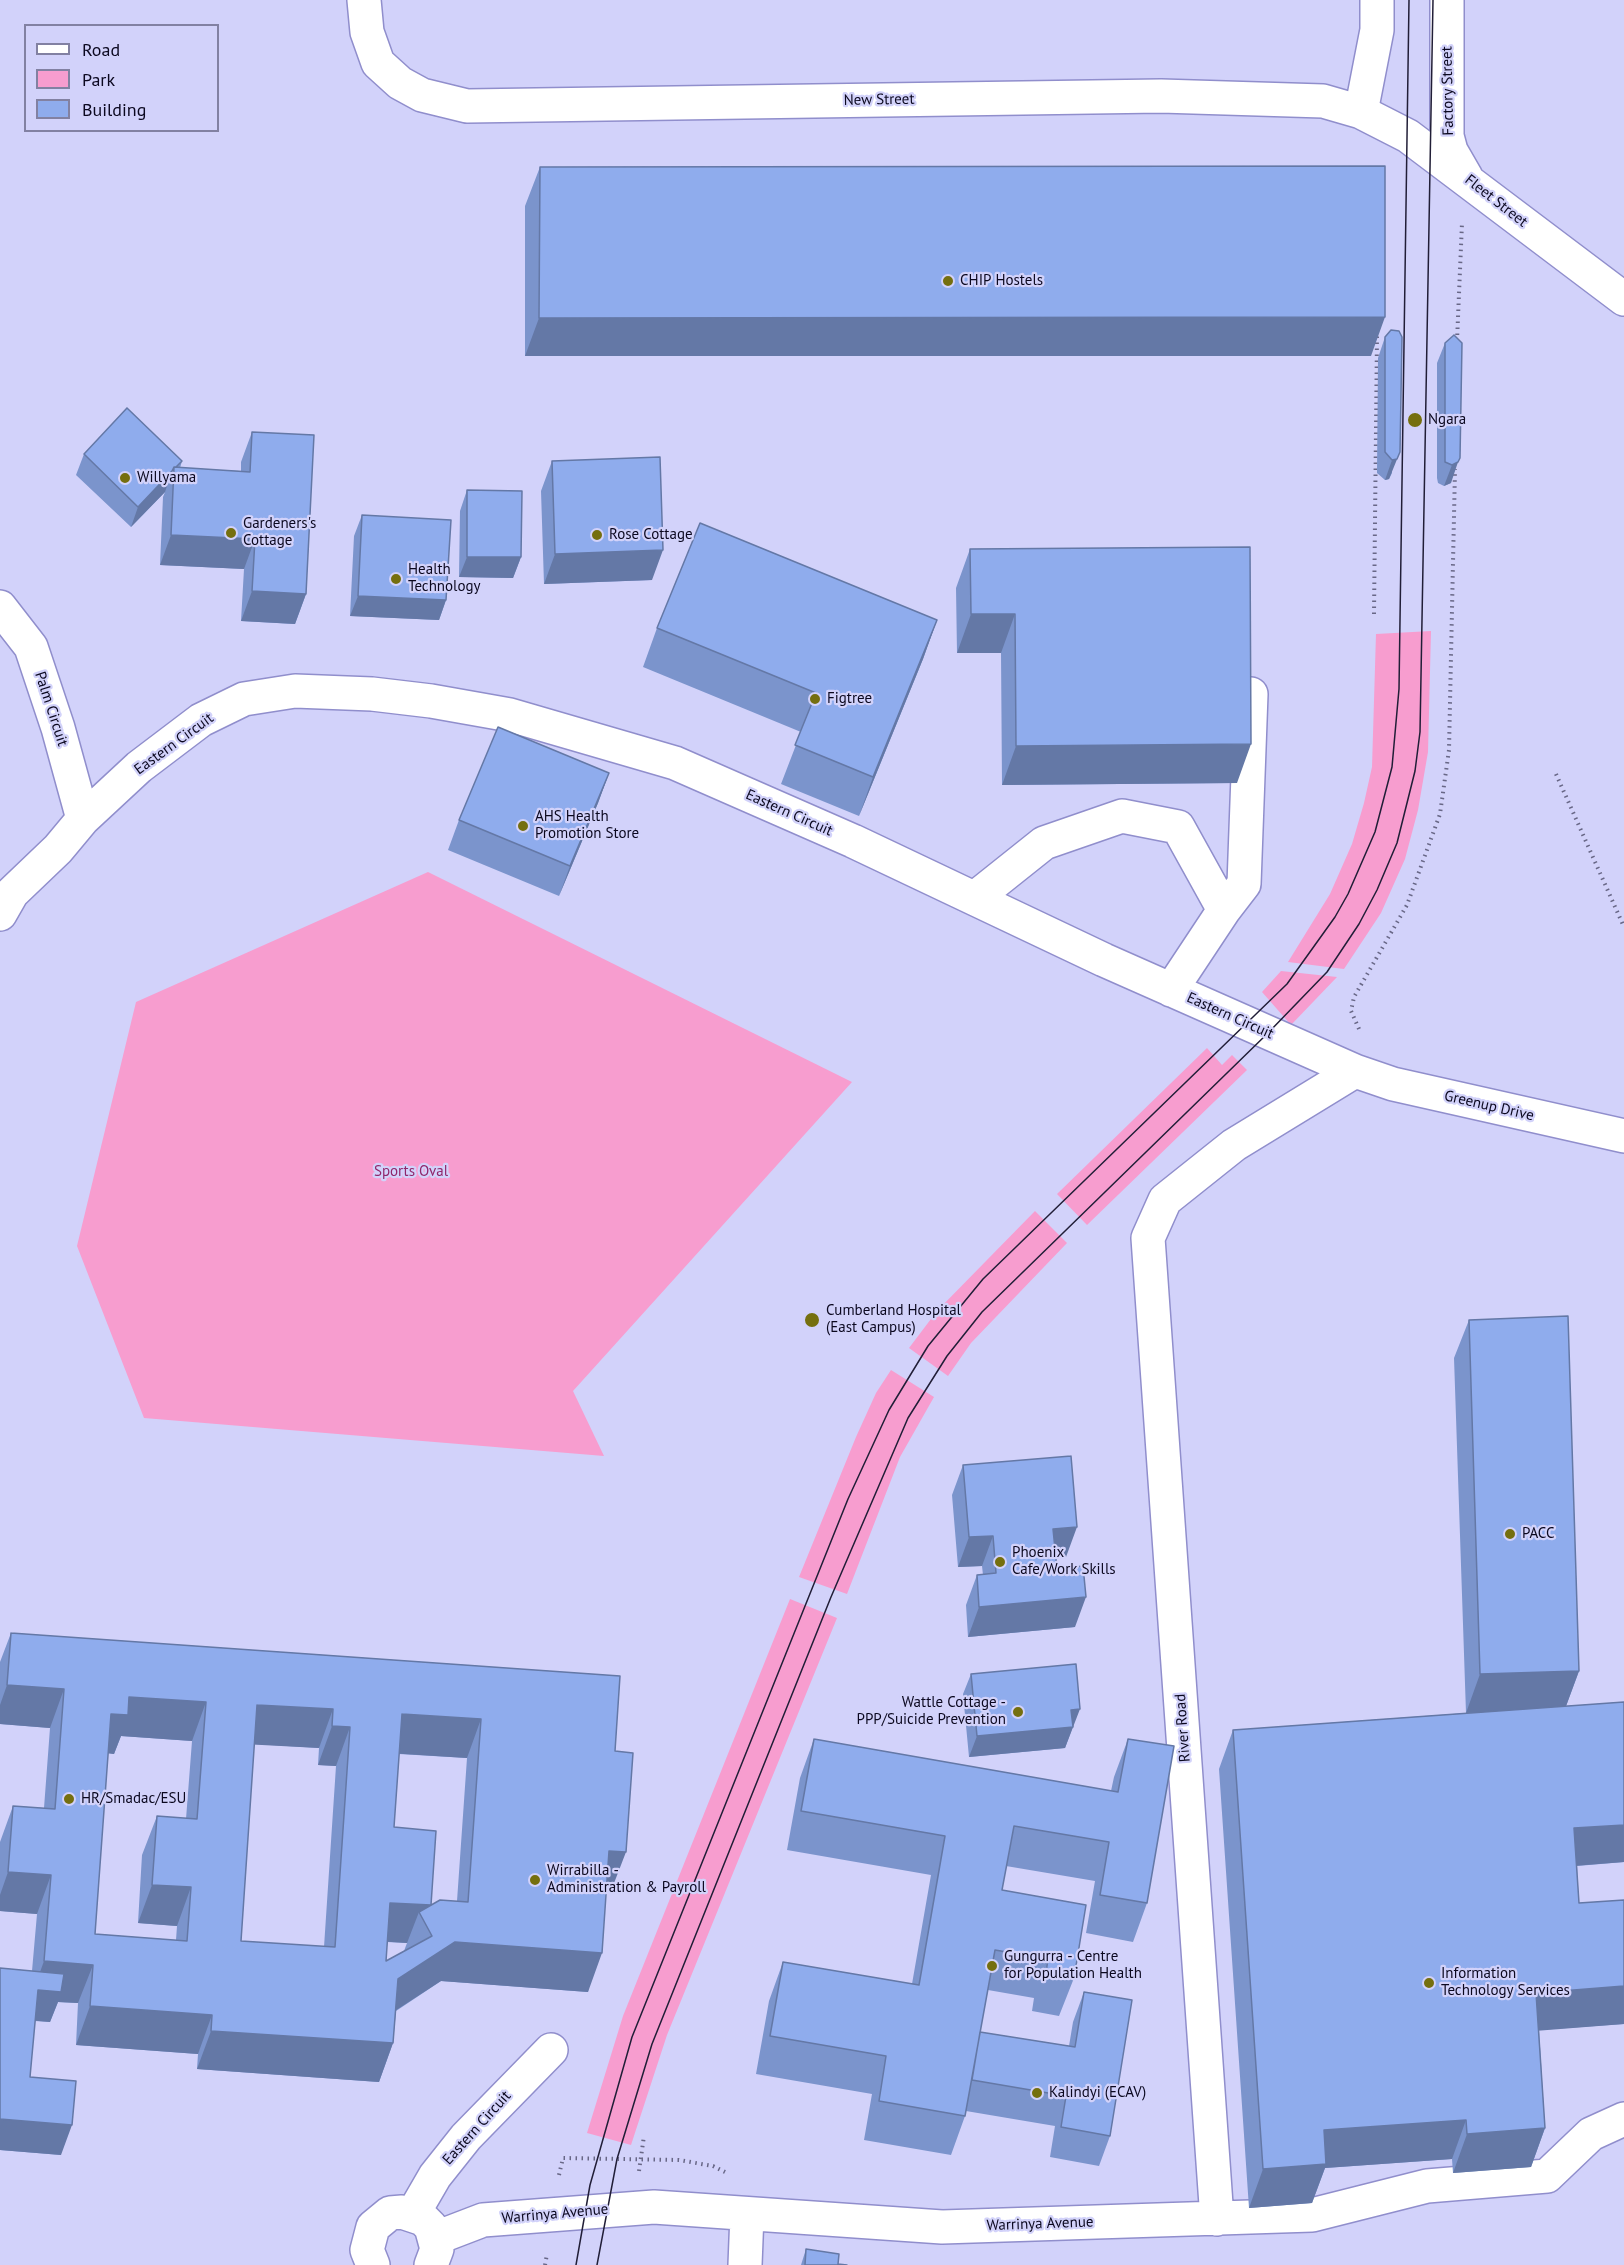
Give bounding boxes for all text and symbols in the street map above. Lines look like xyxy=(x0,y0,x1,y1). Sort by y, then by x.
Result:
legend xyxy=(24,24,219,132)
text: Road xyxy=(82,38,120,61)
street label: Factory Street xyxy=(1438,46,1458,136)
text: Park xyxy=(82,68,115,91)
street label: New Street xyxy=(843,90,915,110)
text: Building xyxy=(82,98,146,121)
street label: Fleet Street xyxy=(1461,171,1531,231)
place label: CHIP Hostels xyxy=(960,272,1043,290)
marker: CHIP Hostels xyxy=(941,274,955,288)
marker: Ngara xyxy=(1406,411,1424,429)
place label: Ngara xyxy=(1428,411,1466,429)
place label: Willyama xyxy=(137,469,196,487)
marker: Willyama xyxy=(118,471,132,485)
place label: Gardeners's Cottage xyxy=(243,515,316,550)
marker: Gardeners's Cottage xyxy=(224,526,238,540)
place label: Rose Cottage xyxy=(609,526,693,544)
marker: Rose Cottage xyxy=(590,528,604,542)
place label: Health Technology xyxy=(408,561,481,596)
marker: Health Technology xyxy=(389,572,403,586)
street label: Palm Circuit xyxy=(30,669,72,749)
place label: Figtree xyxy=(827,690,872,708)
marker: Figtree xyxy=(808,692,822,706)
street label: Eastern Circuit xyxy=(131,709,217,779)
street label: Eastern Circuit xyxy=(743,786,835,840)
place label: AHS Health Promotion Store xyxy=(535,808,639,843)
marker: AHS Health Promotion Store xyxy=(516,819,530,833)
street label: Eastern Circuit xyxy=(1184,989,1276,1043)
street label: Greenup Drive xyxy=(1442,1087,1536,1125)
park label: Sports Oval xyxy=(374,1163,448,1181)
place label: Cumberland Hospital (East Campus) xyxy=(826,1302,961,1337)
marker: Cumberland Hospital (East Campus) xyxy=(803,1311,821,1329)
place label: PACC xyxy=(1522,1525,1555,1543)
marker: PACC xyxy=(1503,1527,1517,1541)
place label: Phoenix Cafe/Work Skills xyxy=(1012,1544,1116,1579)
marker: Phoenix Cafe/Work Skills xyxy=(993,1555,1007,1569)
street label: River Road xyxy=(1172,1693,1194,1763)
place label: Wattle Cottage - PPP/Suicide Prevention xyxy=(856,1694,1006,1729)
marker: Wattle Cottage - PPP/Suicide Prevention xyxy=(1011,1705,1025,1719)
place label: HR/Smadac/ESU xyxy=(81,1790,186,1808)
marker: HR/Smadac/ESU xyxy=(62,1792,76,1806)
place label: Wirrabilla - Administration & Payroll xyxy=(547,1862,706,1897)
marker: Wirrabilla - Administration & Payroll xyxy=(528,1873,542,1887)
place label: Gungurra - Centre for Population Health xyxy=(1004,1948,1142,1983)
marker: Gungurra - Centre for Population Health xyxy=(985,1959,999,1973)
place label: Information Technology Services xyxy=(1441,1965,1570,2000)
marker: Information Technology Services xyxy=(1422,1976,1436,1990)
place label: Kalindyi (ECAV) xyxy=(1049,2084,1146,2102)
marker: Kalindyi (ECAV) xyxy=(1030,2086,1044,2100)
street label: Eastern Circuit xyxy=(439,2087,515,2169)
street label: Warrinya Avenue xyxy=(501,2200,609,2228)
street label: Warrinya Avenue xyxy=(986,2213,1094,2235)

